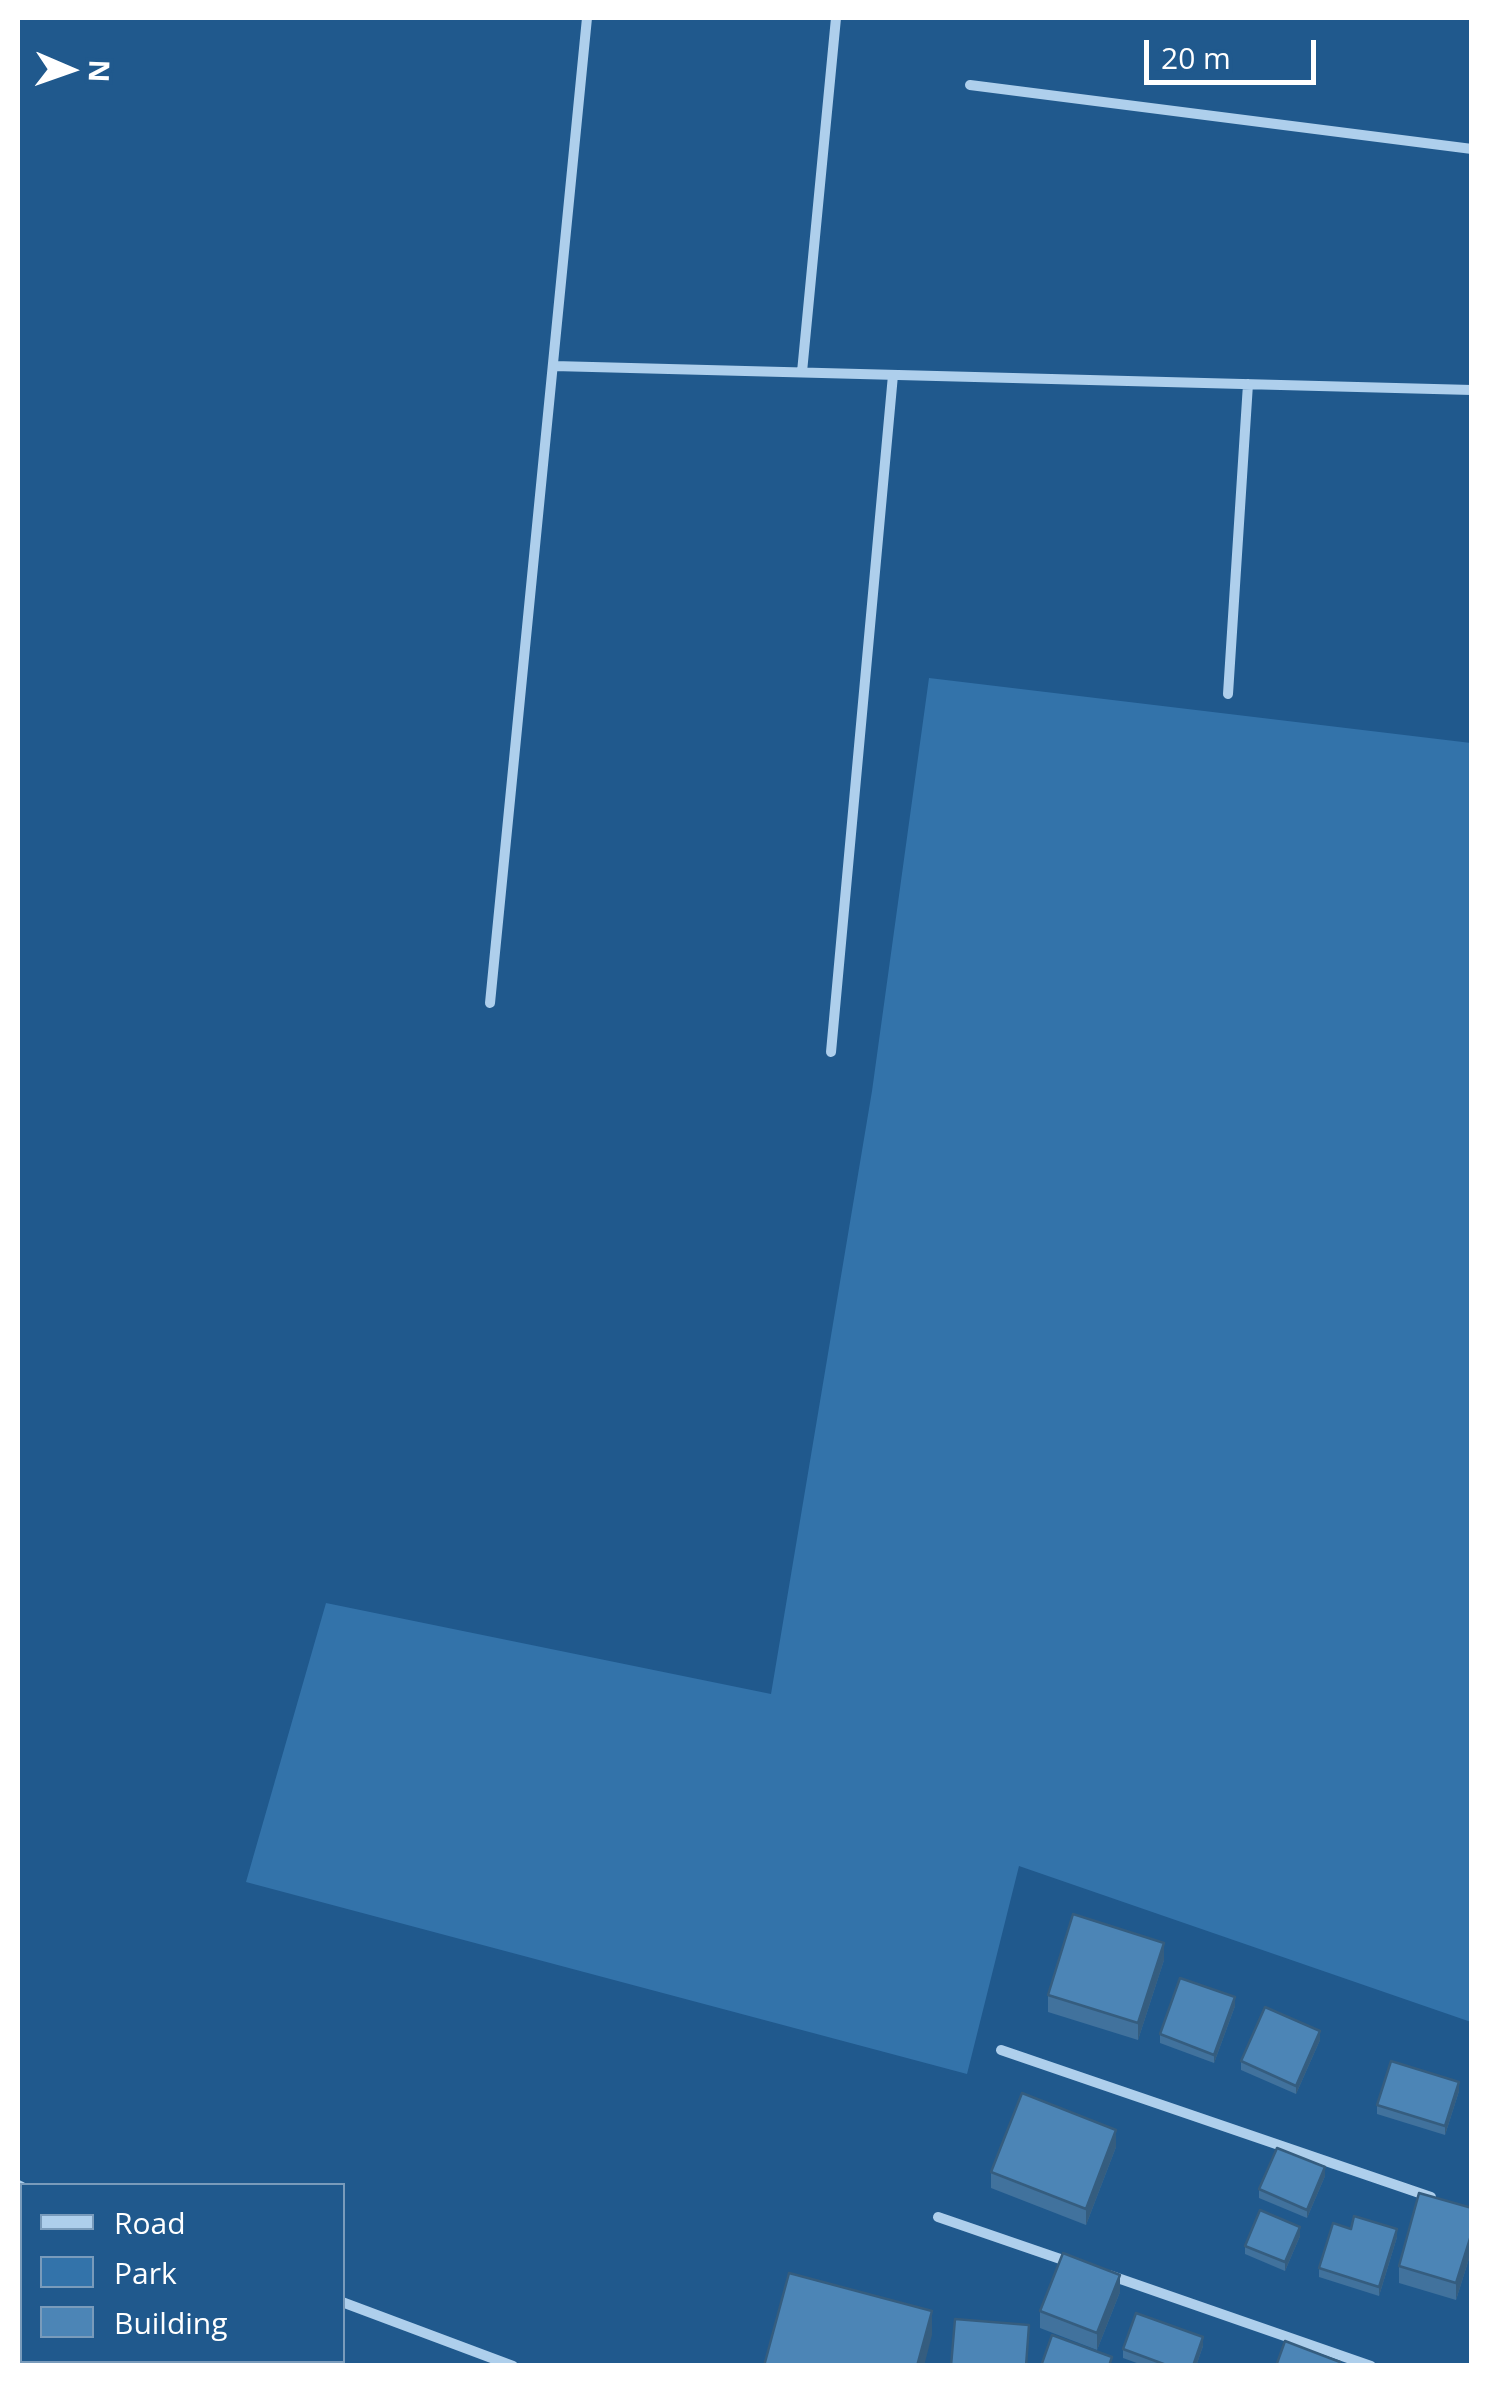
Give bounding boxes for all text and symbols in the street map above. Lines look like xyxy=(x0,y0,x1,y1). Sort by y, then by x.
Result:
north arrow xyxy=(20,20,120,120)
scale bar xyxy=(1149,20,1322,82)
text: 20 m xyxy=(1161,37,1231,78)
text: N xyxy=(81,59,119,83)
legend xyxy=(20,2183,345,2363)
text: Road xyxy=(114,2202,186,2243)
text: Park xyxy=(114,2252,177,2293)
text: Building xyxy=(114,2302,228,2343)

